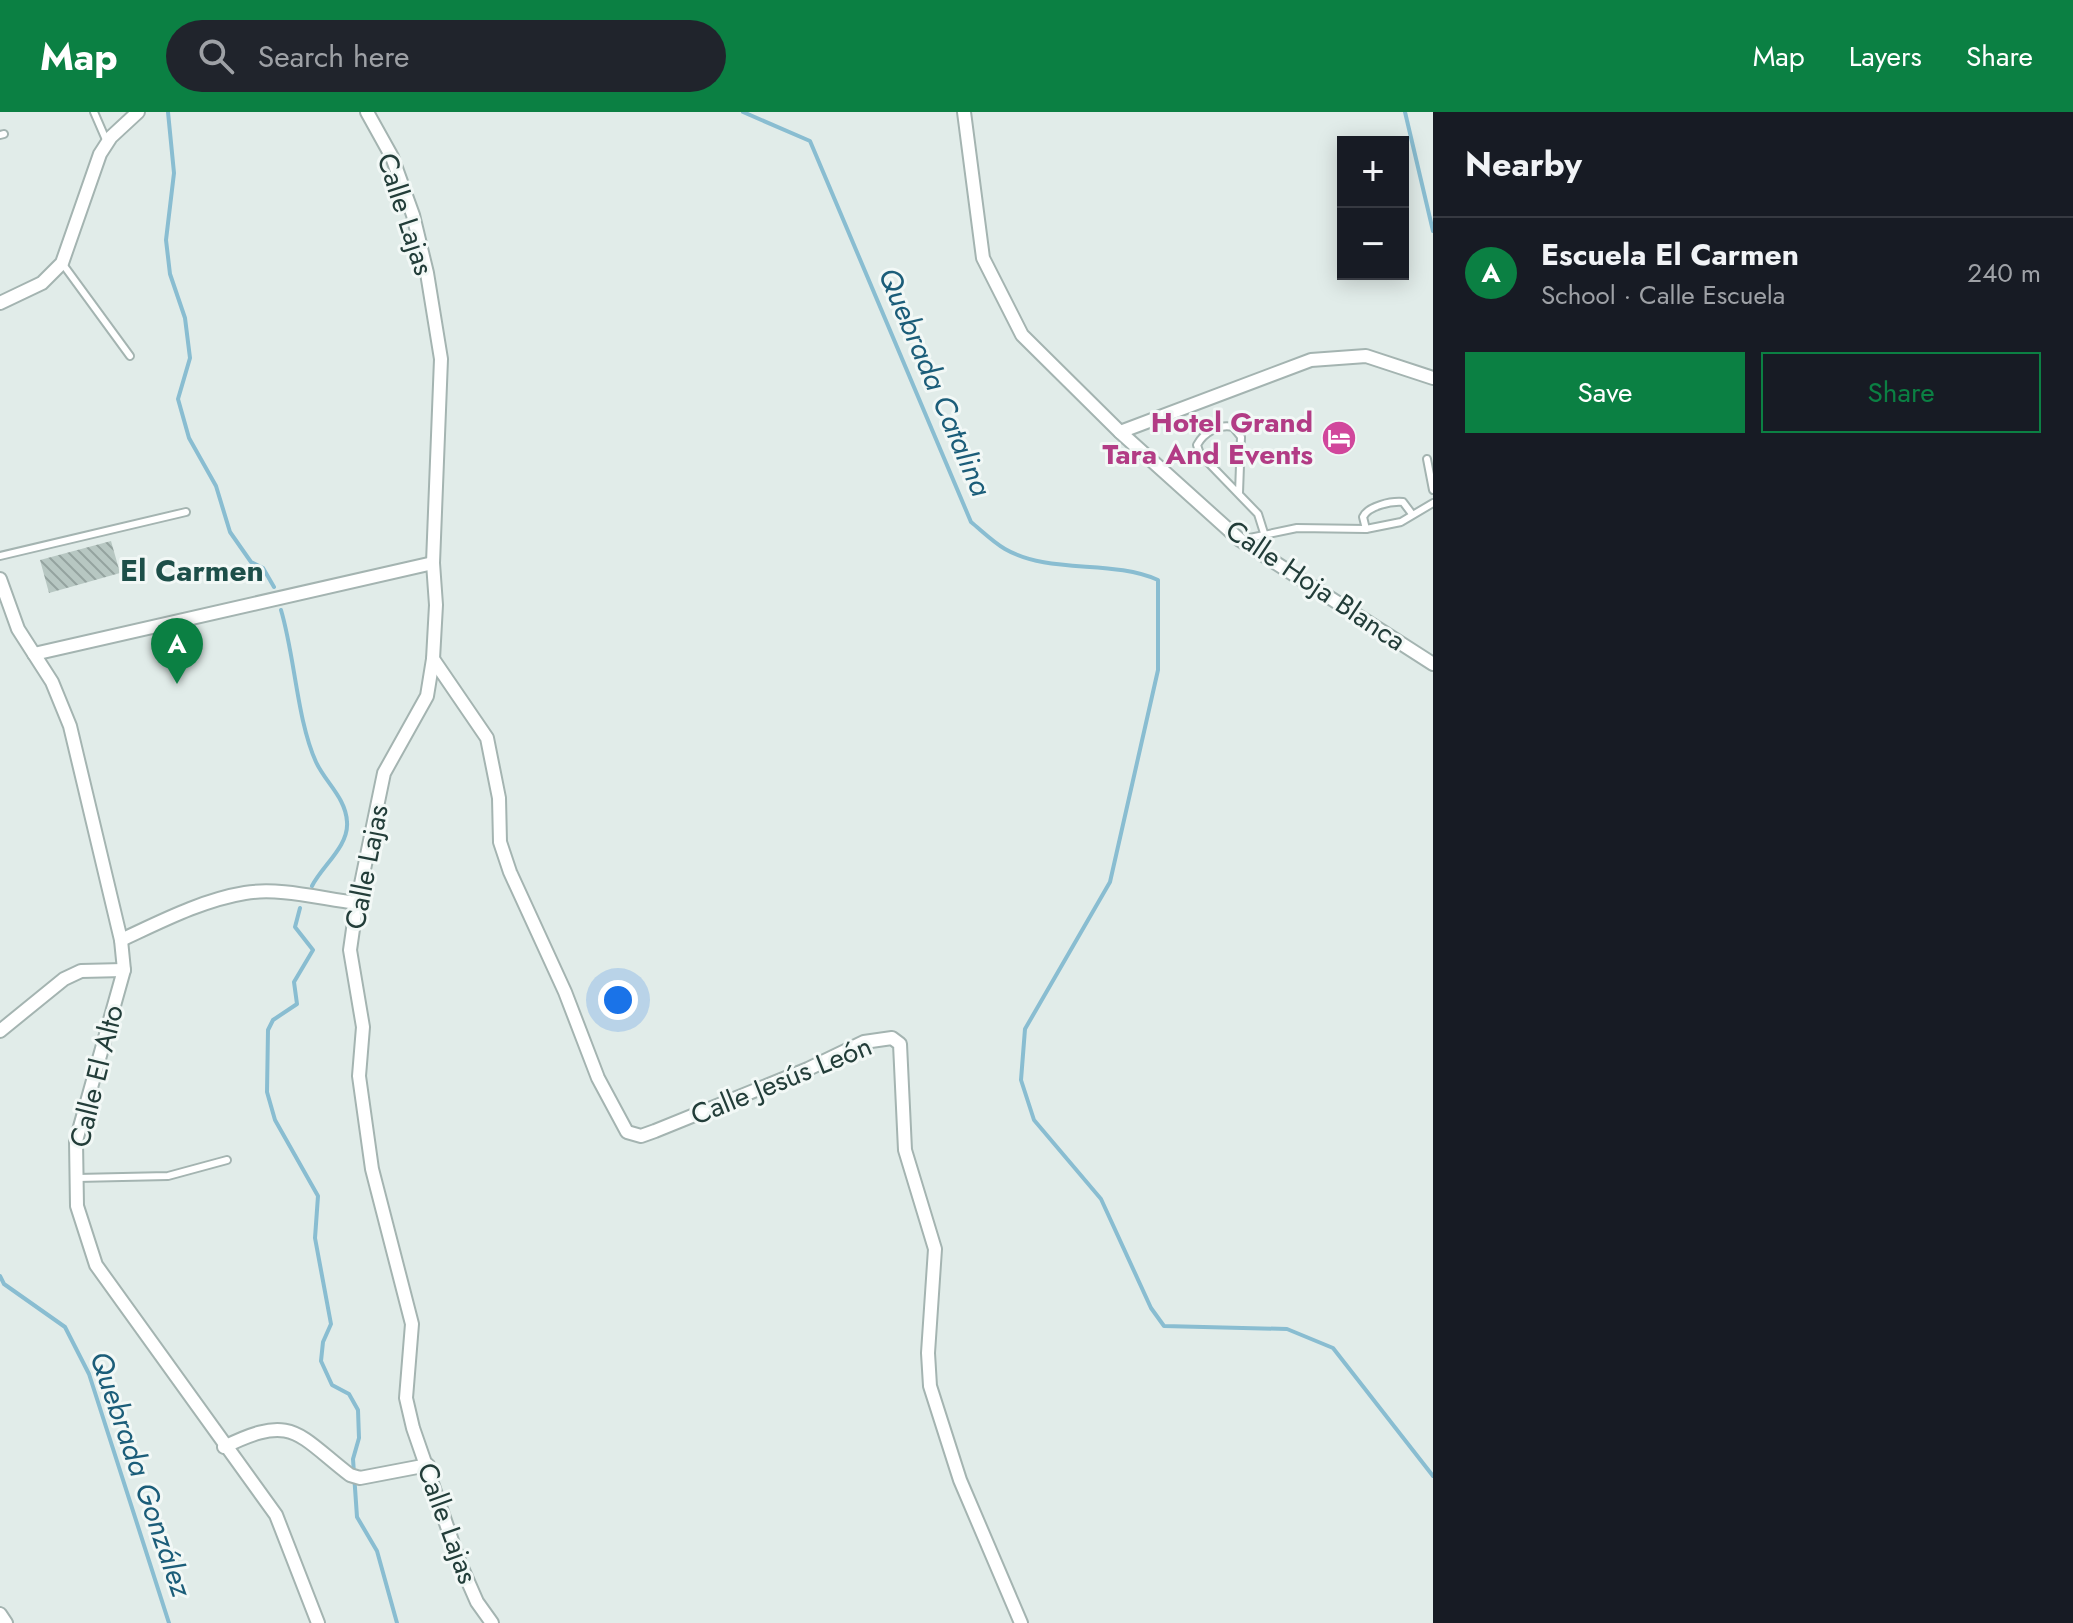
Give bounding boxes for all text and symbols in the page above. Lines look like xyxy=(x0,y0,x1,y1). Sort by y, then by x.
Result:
search box xyxy=(166,20,726,92)
text: Map xyxy=(40,29,118,84)
icon: search xyxy=(194,34,238,78)
text: Search here xyxy=(258,35,410,78)
text: Map xyxy=(1753,36,1805,77)
text: Layers xyxy=(1849,36,1922,77)
text: Share xyxy=(1966,36,2033,77)
map controls xyxy=(1337,136,1409,280)
button: + xyxy=(1337,136,1409,208)
text: Nearby xyxy=(1465,140,1582,189)
street label: Calle Lajas xyxy=(367,148,445,280)
button: − xyxy=(1337,208,1409,280)
text: Escuela El Carmen xyxy=(1541,233,1799,276)
text: A xyxy=(1481,254,1501,292)
text: 240 m xyxy=(1967,254,2041,292)
water label: Quebrada Catalina xyxy=(868,261,1003,503)
text: School · Calle Escuela xyxy=(1541,276,1785,314)
button: Save xyxy=(1465,352,1745,433)
button: Share xyxy=(1761,352,2041,433)
place label: Hotel Grand Tara And Events xyxy=(1103,402,1313,475)
hotel icon: Hotel Grand Tara And Events xyxy=(1320,419,1358,457)
street label: Calle Hoja Blanca xyxy=(1217,510,1414,661)
district label: El Carmen xyxy=(120,549,264,592)
pin: A xyxy=(151,618,203,684)
street label: Calle Lajas xyxy=(334,801,399,933)
your location xyxy=(598,980,638,1020)
street label: Calle El Alto xyxy=(59,1001,134,1152)
street label: Calle Jesús León xyxy=(684,1025,878,1135)
water label: Quebrada González xyxy=(79,1345,204,1604)
street label: Calle Lajas xyxy=(407,1457,488,1589)

